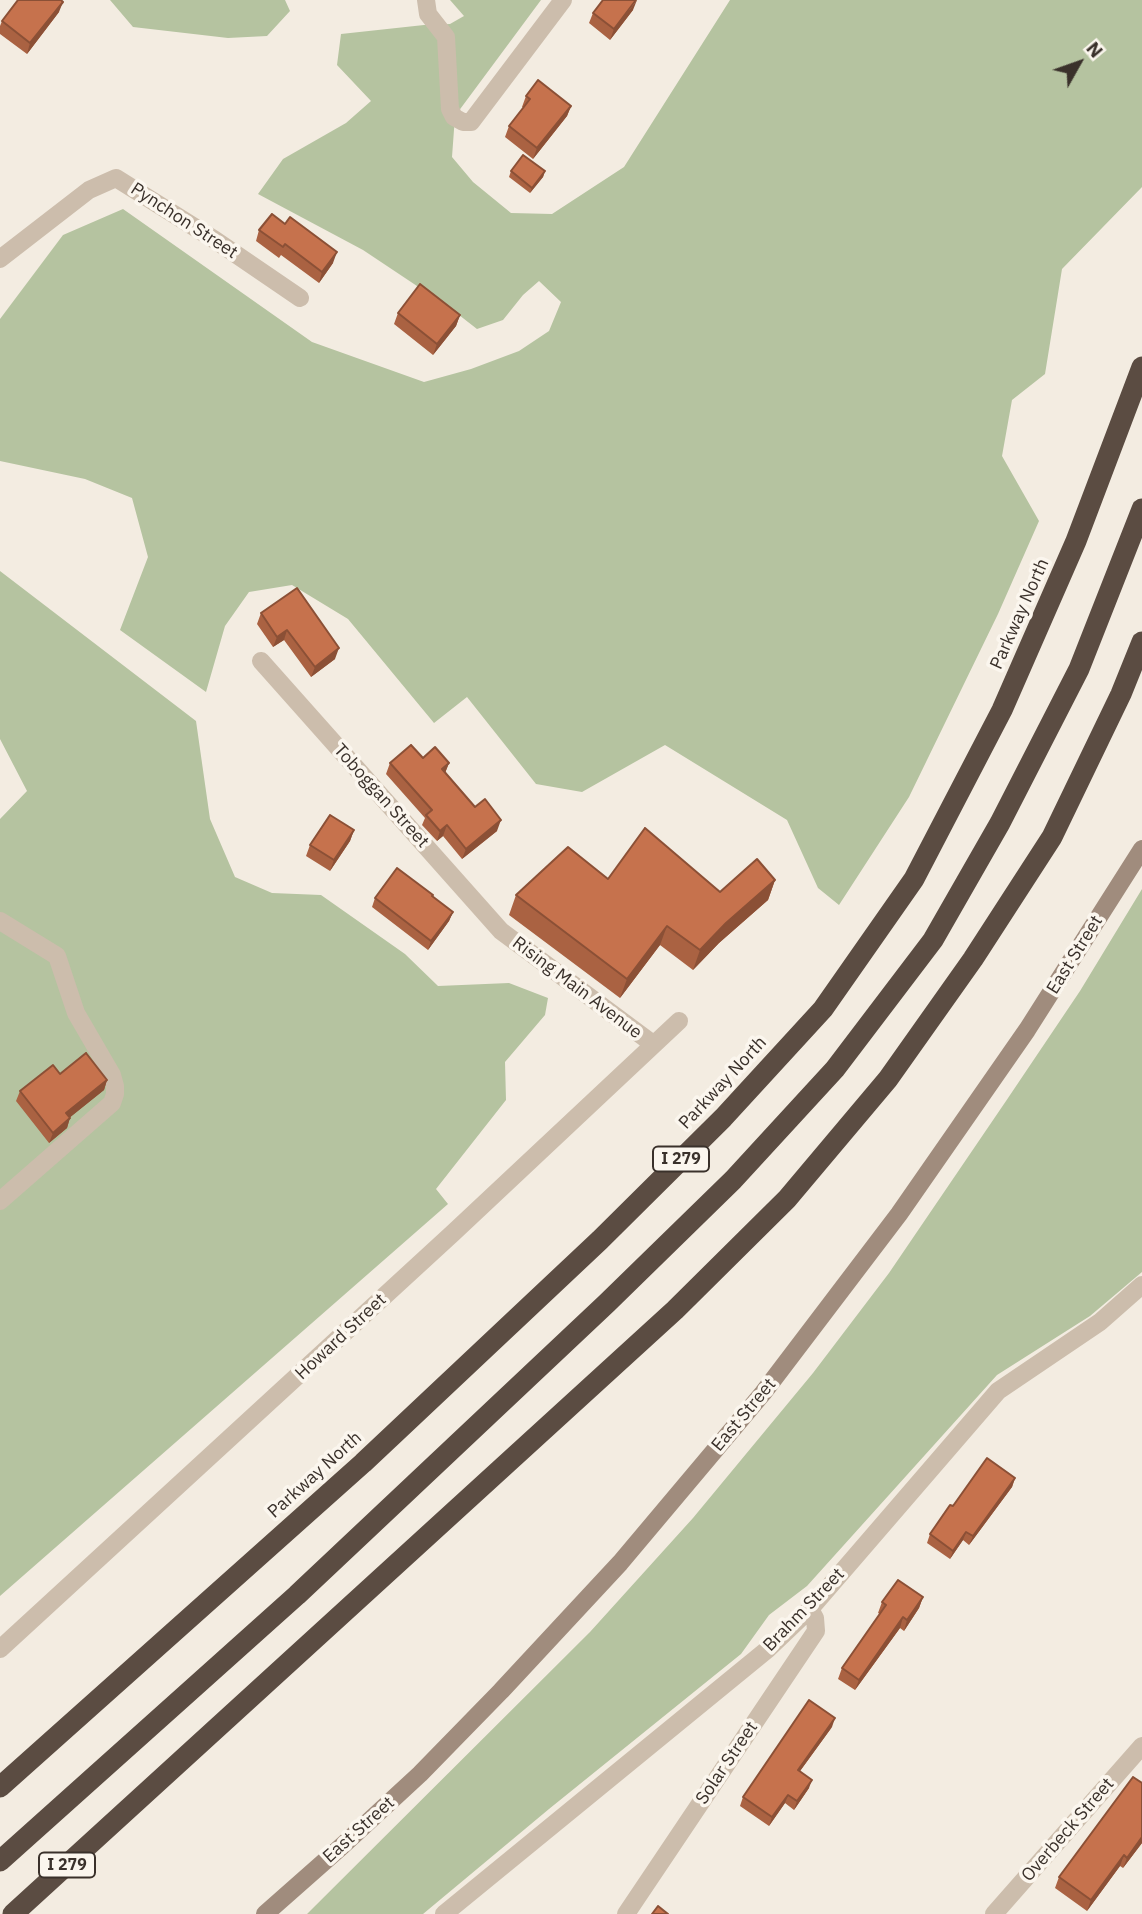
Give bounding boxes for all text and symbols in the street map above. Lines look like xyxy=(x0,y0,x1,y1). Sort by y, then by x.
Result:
north arrow xyxy=(1044,28,1114,98)
text: N xyxy=(1081,37,1109,62)
street label: Pynchon Street xyxy=(126,178,242,264)
street label: Parkway North xyxy=(986,555,1054,673)
street label: Toboggan Street xyxy=(329,740,433,852)
street label: East Street xyxy=(1042,912,1108,998)
street label: Rising Main Avenue xyxy=(508,932,646,1044)
street label: Parkway North xyxy=(675,1032,771,1134)
road number: I 279 xyxy=(653,1147,709,1172)
street label: Howard Street xyxy=(291,1289,391,1385)
street label: East Street xyxy=(707,1374,781,1456)
street label: Parkway North xyxy=(264,1427,366,1523)
street label: Brahm Street xyxy=(759,1564,849,1656)
street label: Solar Street xyxy=(691,1717,763,1809)
street label: Overbeck Street xyxy=(1017,1774,1119,1886)
street label: East Street xyxy=(319,1792,399,1868)
road number: I 279 xyxy=(39,1853,95,1878)

